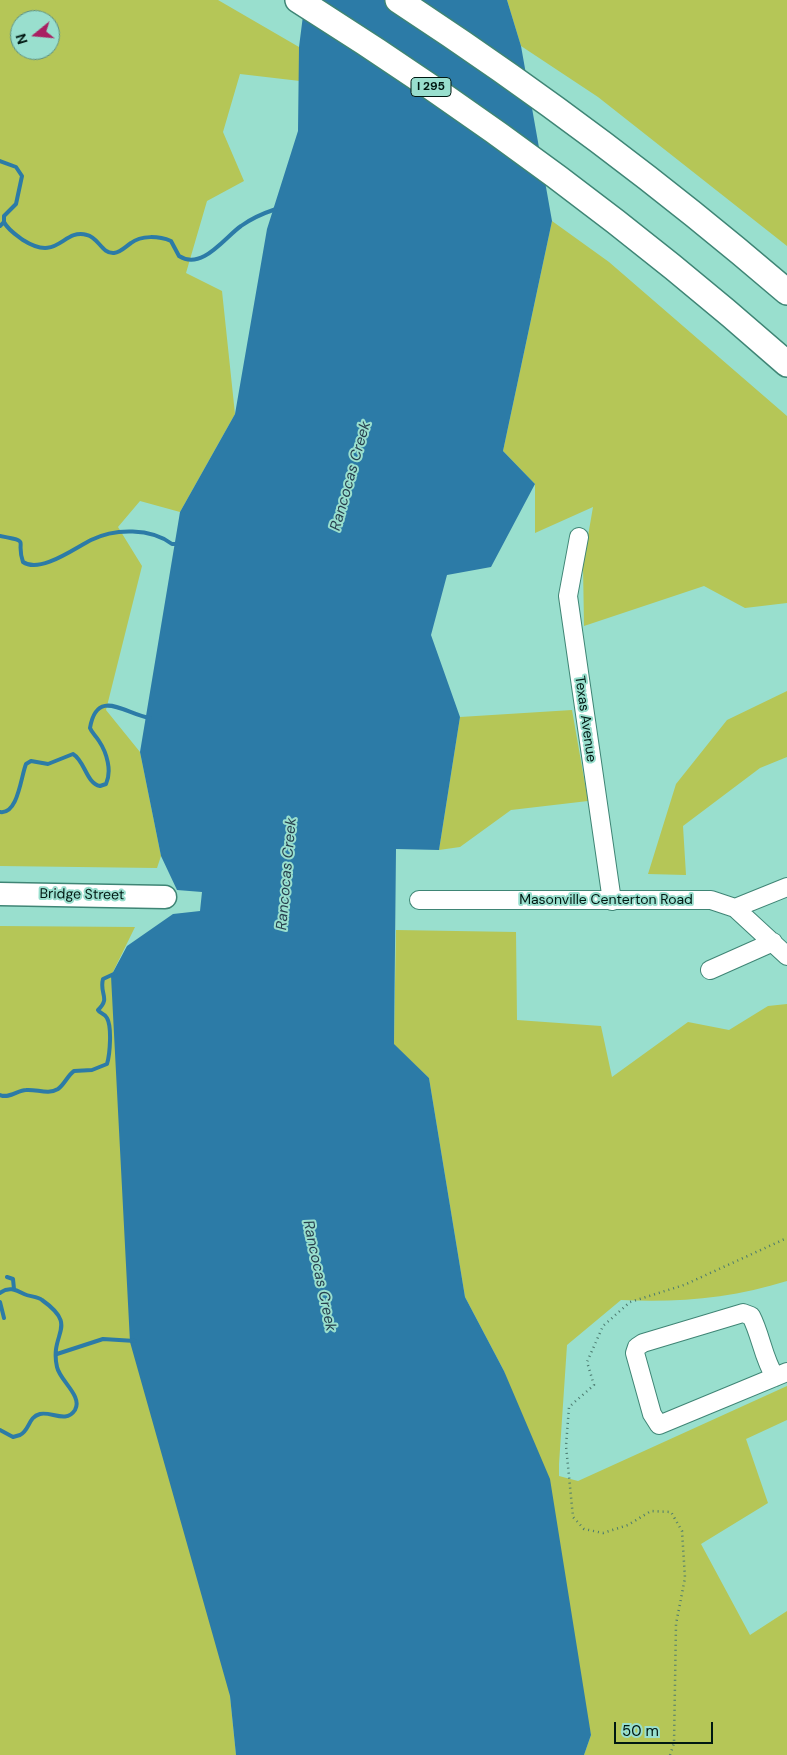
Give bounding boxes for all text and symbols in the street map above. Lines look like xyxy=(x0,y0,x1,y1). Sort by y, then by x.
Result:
north arrow xyxy=(10,10,60,60)
text: N xyxy=(12,32,32,47)
road number: I 295 xyxy=(411,77,451,96)
water label: Rancocas Creek xyxy=(327,419,375,533)
street label: Texas Avenue xyxy=(571,675,599,763)
water label: Rancocas Creek xyxy=(273,817,301,931)
street label: Bridge Street xyxy=(40,886,124,904)
street label: Masonville Centerton Road xyxy=(519,892,693,908)
water label: Rancocas Creek xyxy=(298,1219,340,1333)
scale bar xyxy=(617,1712,716,1744)
text: 50 m xyxy=(622,1721,659,1741)

